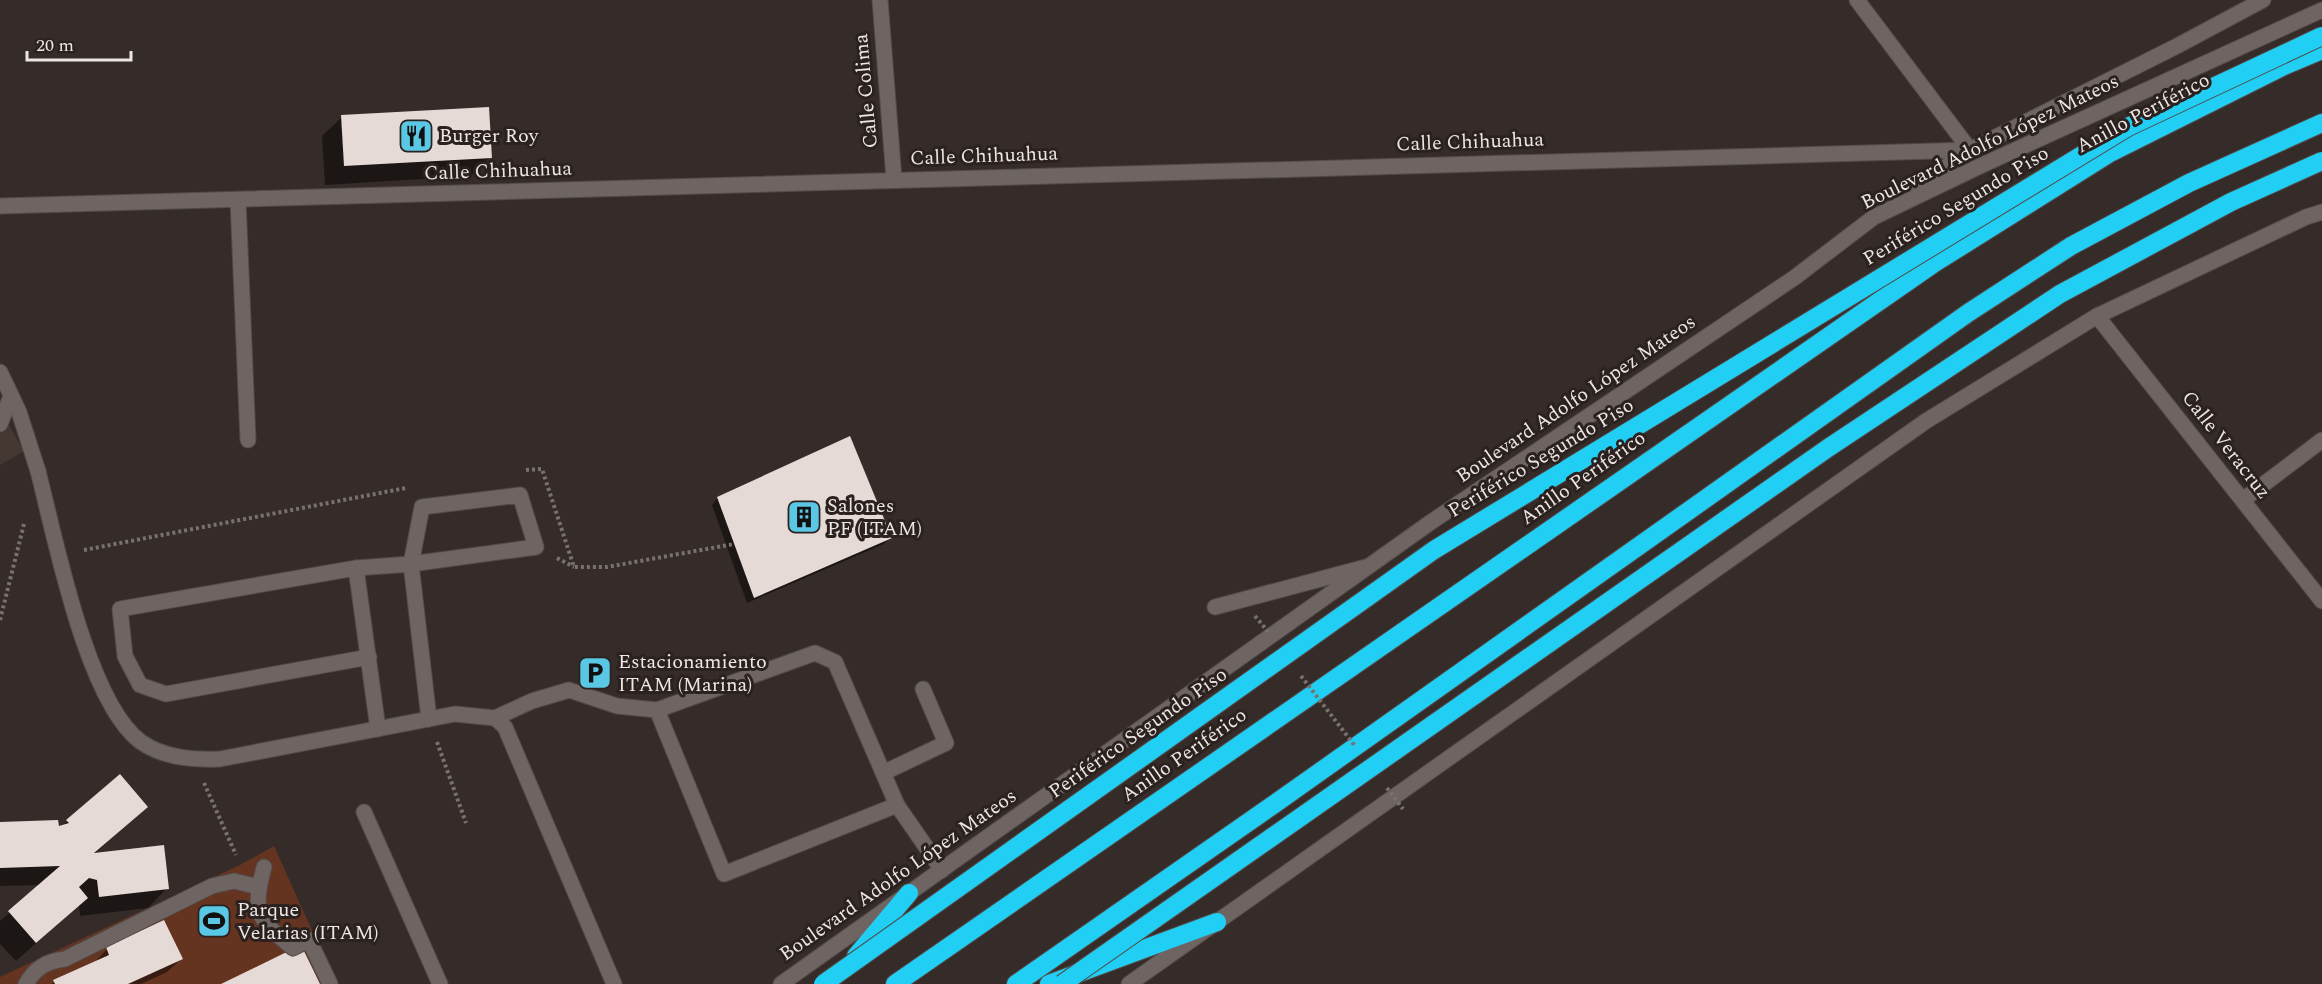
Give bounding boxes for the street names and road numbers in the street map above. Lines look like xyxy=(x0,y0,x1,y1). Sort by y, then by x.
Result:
street label: Calle Colima xyxy=(846,32,886,150)
street label: Anillo Periférico xyxy=(2071,65,2215,161)
street label: Boulevard Adolfo López Mateos xyxy=(1856,66,2124,218)
street label: Calle Chihuahua xyxy=(1395,124,1545,160)
street label: Calle Chihuahua xyxy=(909,138,1059,174)
street label: Periférico Segundo Piso xyxy=(1857,138,2055,274)
street label: Calle Chihuahua xyxy=(423,153,573,189)
street label: Boulevard Adolfo López Mateos xyxy=(1450,307,1702,491)
street label: Calle Veracruz xyxy=(2174,384,2278,506)
street label: Periférico Segundo Piso xyxy=(1442,390,1640,526)
street label: Anillo Periférico xyxy=(1514,423,1652,533)
street label: Periférico Segundo Piso xyxy=(1042,660,1234,806)
street label: Anillo Periférico xyxy=(1115,700,1253,810)
street label: Boulevard Adolfo López Mateos xyxy=(773,781,1023,969)

